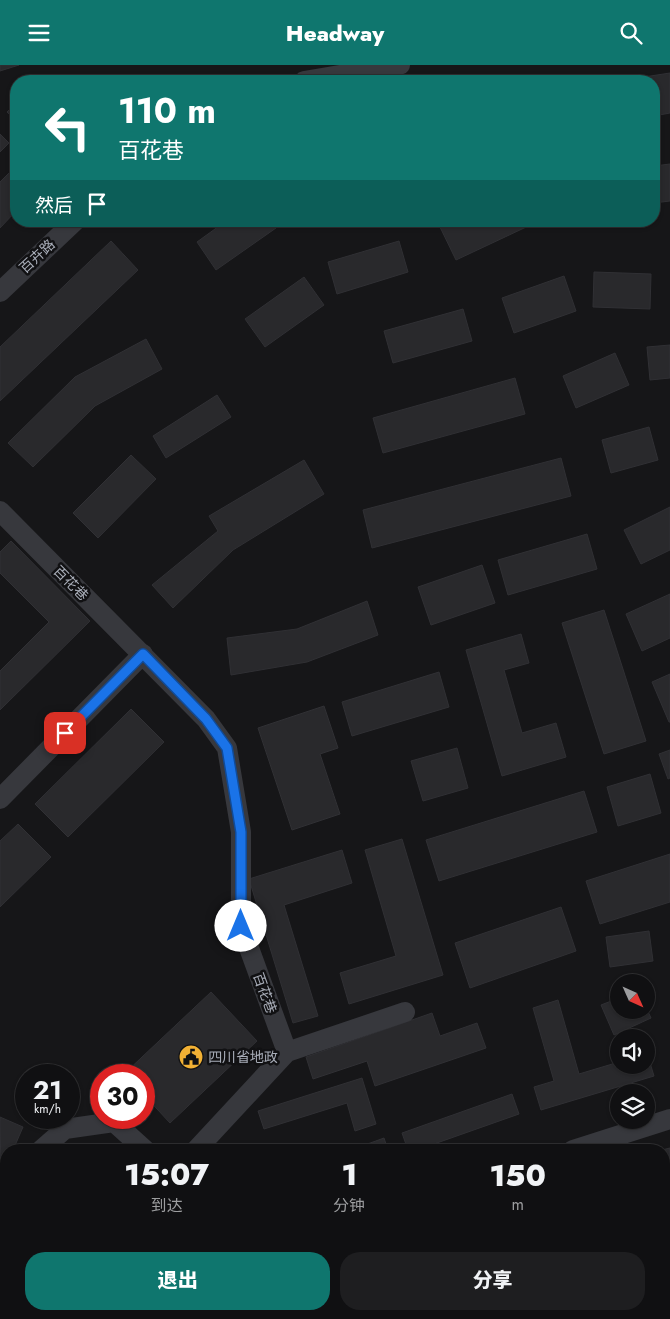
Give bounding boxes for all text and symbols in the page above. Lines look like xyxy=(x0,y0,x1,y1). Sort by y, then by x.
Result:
text: Headway xyxy=(286,17,384,49)
icon: menu xyxy=(25,19,53,47)
icon: search xyxy=(617,19,645,47)
text: 110 m xyxy=(118,86,216,136)
icon: left xyxy=(35,95,100,160)
text: 百花巷 xyxy=(118,134,184,166)
icon: arrive xyxy=(83,190,111,218)
text: 然后 xyxy=(35,192,73,219)
street label: 百卉路 xyxy=(15,234,59,278)
street label: 百花巷 xyxy=(49,561,93,605)
pin xyxy=(44,712,86,754)
icon: arrive xyxy=(51,719,79,747)
position arrow xyxy=(214,899,266,951)
street label: 百花巷 xyxy=(248,970,282,1016)
north arrow xyxy=(610,974,655,1019)
map controls xyxy=(610,974,655,1129)
button: sound xyxy=(610,1029,655,1074)
public building icon: 四川省地政 xyxy=(178,1044,204,1070)
place label: 四川省地政 xyxy=(208,1047,278,1067)
speed limit sign: 30 xyxy=(90,1064,155,1129)
text: 21 xyxy=(33,1072,62,1108)
button: layers xyxy=(610,1084,655,1129)
text: km/h xyxy=(34,1100,61,1118)
text: 15:07 xyxy=(124,1153,209,1196)
text: 1 xyxy=(341,1153,357,1196)
text: 150 xyxy=(490,1154,546,1197)
text: m xyxy=(511,1193,524,1216)
text: 到达 xyxy=(151,1194,183,1217)
text: 分钟 xyxy=(333,1194,365,1217)
button: 退出 xyxy=(25,1252,330,1310)
button: 分享 xyxy=(340,1252,645,1310)

